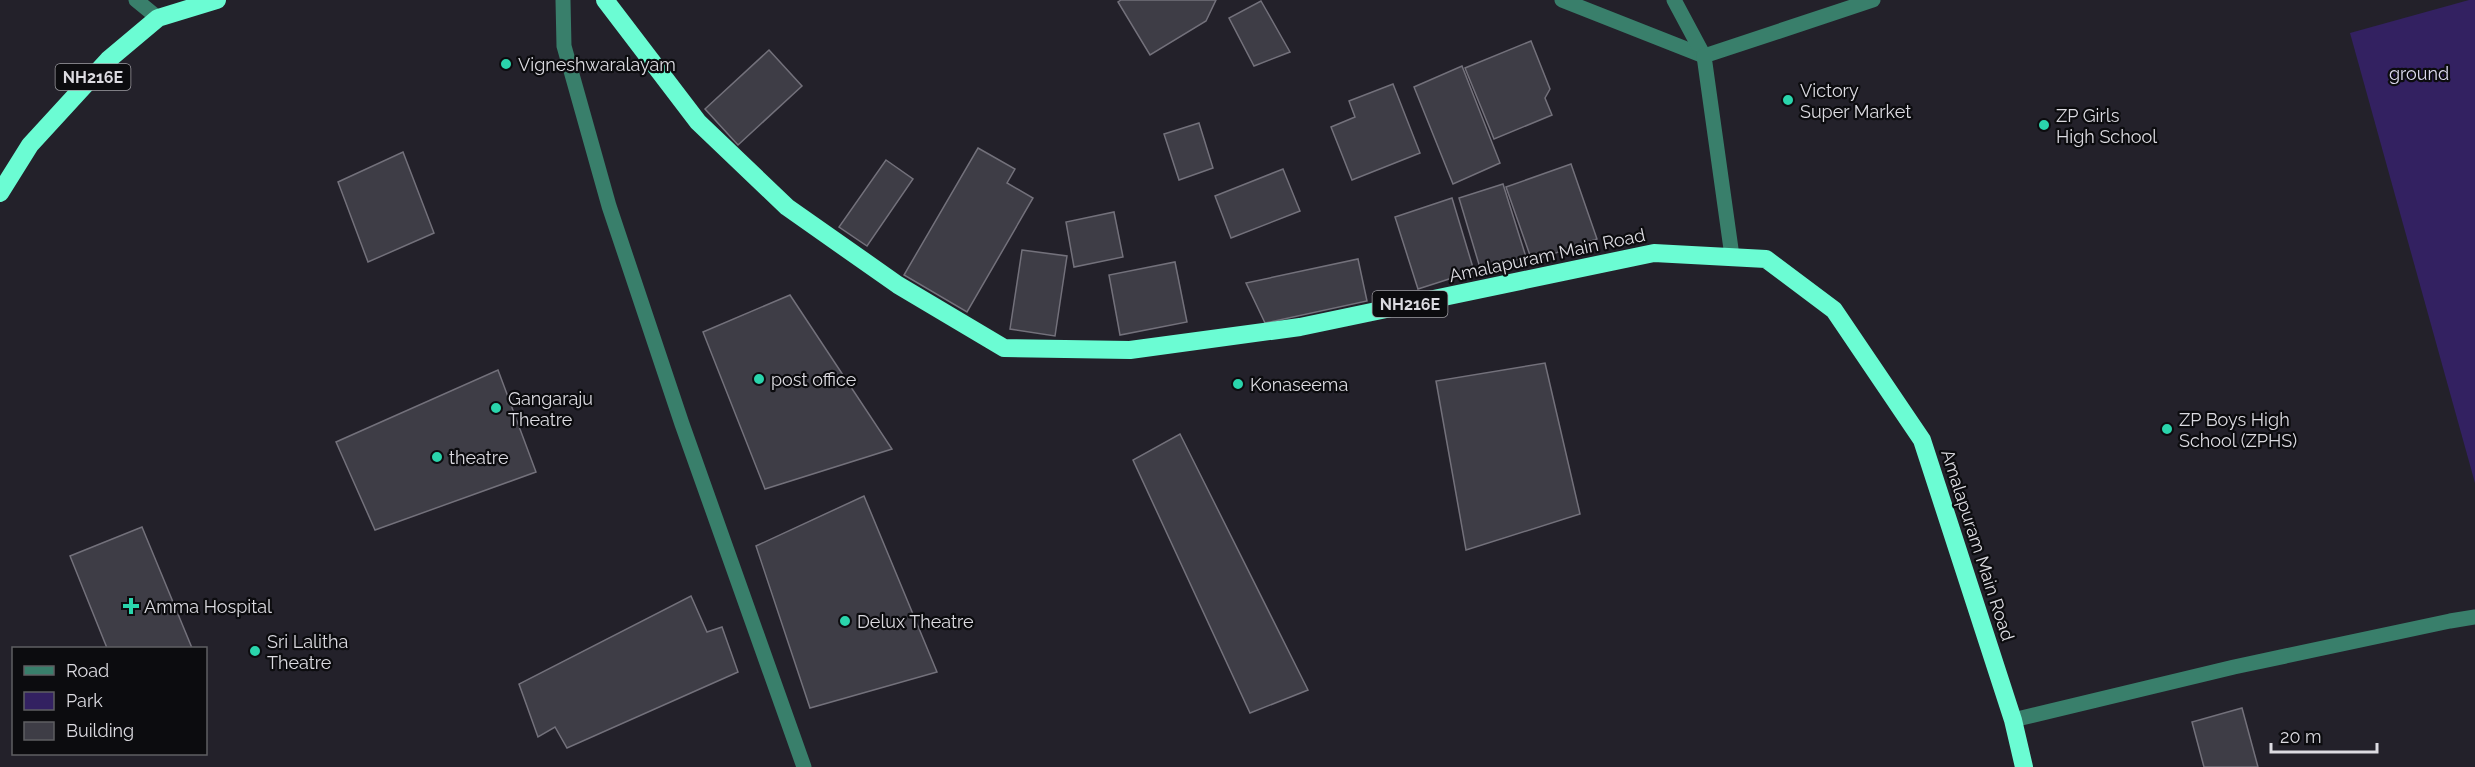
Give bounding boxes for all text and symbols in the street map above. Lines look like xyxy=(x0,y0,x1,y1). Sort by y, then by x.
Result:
place label: Vigneshwaralayam xyxy=(518,54,676,75)
marker: Vigneshwaralayam xyxy=(499,57,513,71)
park label: ground xyxy=(2389,63,2449,84)
road number: NH216E xyxy=(56,64,130,90)
place label: Victory Super Market xyxy=(1800,80,1911,122)
marker: Victory Super Market xyxy=(1781,93,1795,107)
place label: ZP Girls High School xyxy=(2056,105,2157,147)
marker: ZP Girls High School xyxy=(2037,118,2051,132)
street label: Amalapuram Main Road xyxy=(1447,224,1647,286)
road number: NH216E xyxy=(1372,291,1448,317)
place label: post office xyxy=(771,369,857,390)
marker: post office xyxy=(752,372,766,386)
place label: Konaseema xyxy=(1250,374,1348,395)
marker: Konaseema xyxy=(1231,377,1245,391)
place label: Gangaraju Theatre xyxy=(508,388,593,430)
marker: Gangaraju Theatre xyxy=(489,401,503,415)
place label: ZP Boys High School (ZPHS) xyxy=(2179,409,2297,451)
marker: ZP Boys High School (ZPHS) xyxy=(2160,422,2174,436)
place label: theatre xyxy=(449,447,509,468)
street label: Amalapuram Main Road xyxy=(1937,447,2019,643)
marker: theatre xyxy=(430,450,444,464)
place label: Amma Hospital xyxy=(144,596,272,617)
marker: Amma Hospital xyxy=(122,597,140,615)
place label: Delux Theatre xyxy=(857,611,974,632)
marker: Delux Theatre xyxy=(838,614,852,628)
place label: Sri Lalitha Theatre xyxy=(267,631,348,673)
marker: Sri Lalitha Theatre xyxy=(248,644,262,658)
legend xyxy=(12,647,207,755)
text: Road xyxy=(66,660,109,681)
text: Park xyxy=(66,690,103,711)
scale bar xyxy=(2271,716,2378,754)
text: Building xyxy=(66,720,134,741)
text: 20 m xyxy=(2280,726,2322,747)

